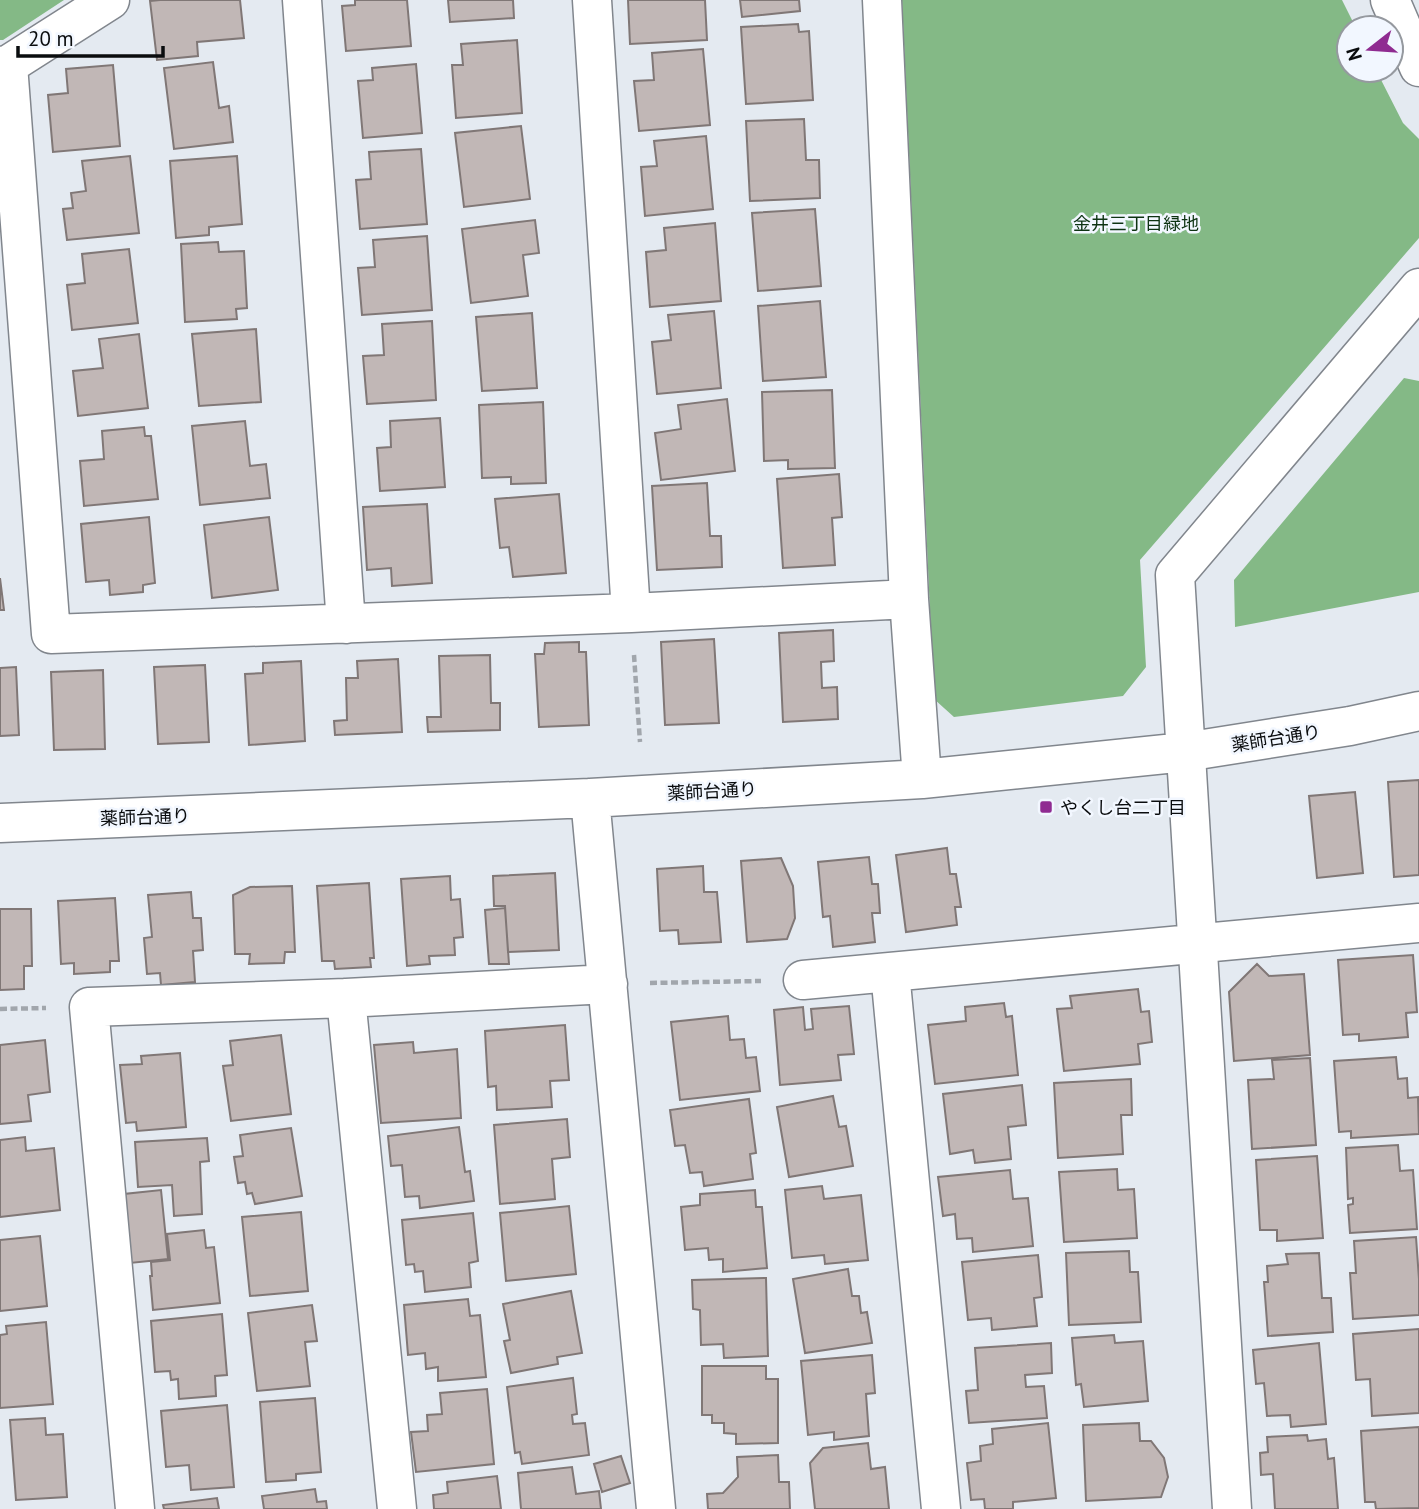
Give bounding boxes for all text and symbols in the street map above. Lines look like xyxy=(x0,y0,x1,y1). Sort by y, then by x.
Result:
scale bar xyxy=(18,14,163,58)
north arrow xyxy=(1335,14,1405,84)
text: 20 m xyxy=(28,25,74,52)
text: N xyxy=(1340,44,1367,63)
park label: 金井三丁目緑地 xyxy=(1073,212,1199,235)
street label: 薬師台通り xyxy=(1230,720,1322,756)
street label: 薬師台通り xyxy=(666,777,758,805)
place label: やくし台二丁目 xyxy=(1060,796,1186,819)
marker: やくし台二丁目 xyxy=(1038,799,1054,815)
street label: 薬師台通り xyxy=(100,804,190,830)

